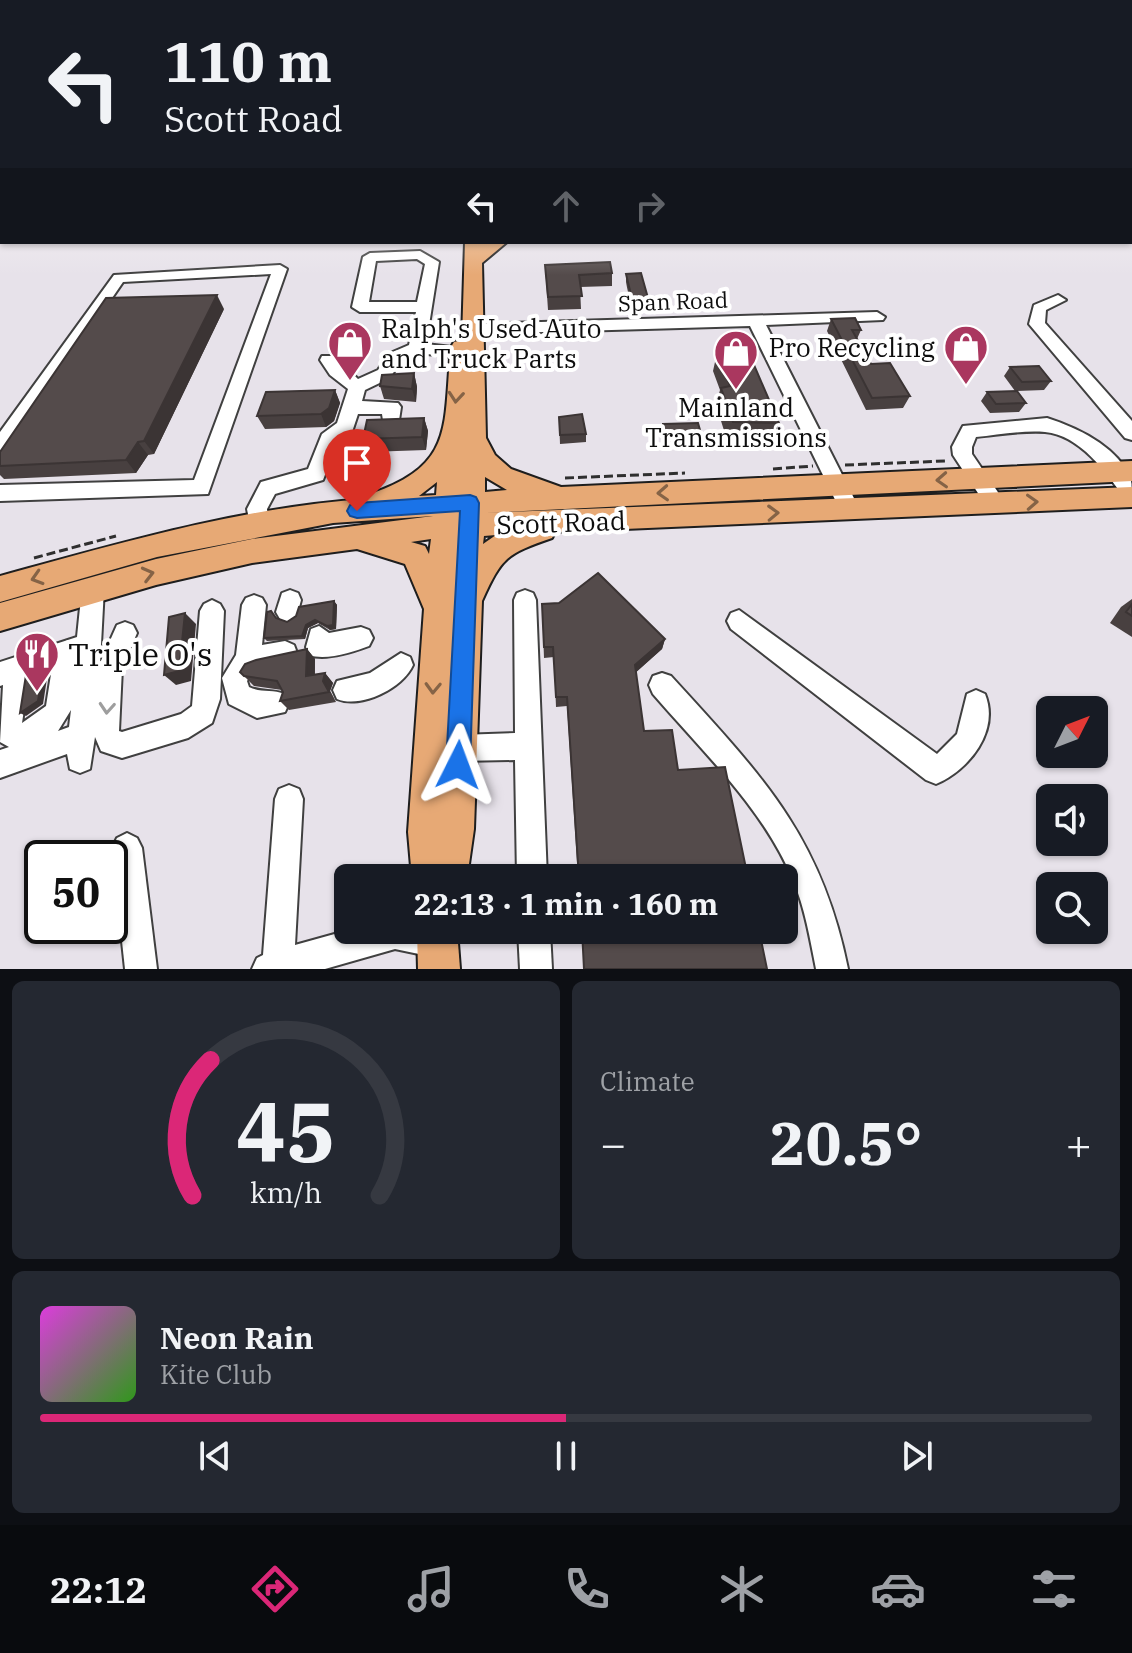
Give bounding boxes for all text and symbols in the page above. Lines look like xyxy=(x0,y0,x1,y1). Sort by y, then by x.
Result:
text: 110 m xyxy=(164,25,332,97)
icon: left xyxy=(32,32,136,136)
text: Scott Road xyxy=(164,95,343,142)
icon: left xyxy=(460,184,504,228)
icon: ahead xyxy=(544,184,588,228)
icon: right xyxy=(628,184,672,228)
street label: Span Road xyxy=(617,285,729,317)
place label: Ralph's Used Auto and Truck Parts xyxy=(381,311,601,375)
shop icon: Ralph's Used Auto and Truck Parts xyxy=(326,319,374,382)
shop icon: Pro Recycling xyxy=(942,323,990,386)
shop icon: Mainland Transmissions xyxy=(712,328,760,391)
place label: Pro Recycling xyxy=(769,330,935,364)
one-way arrow xyxy=(447,390,464,403)
place label: Mainland Transmissions xyxy=(645,390,827,454)
pin xyxy=(323,429,391,511)
icon: arrive xyxy=(335,441,379,485)
one-way arrow xyxy=(935,471,948,488)
one-way arrow xyxy=(656,484,669,501)
one-way arrow xyxy=(1026,494,1039,511)
street label: Scott Road xyxy=(496,503,626,541)
one-way arrow xyxy=(767,505,779,522)
one-way arrow xyxy=(141,566,154,583)
one-way arrow xyxy=(31,569,45,585)
restaurant icon: Triple O's xyxy=(13,630,61,693)
place label: Triple O's xyxy=(68,633,212,675)
one-way arrow xyxy=(425,682,442,695)
north arrow xyxy=(1036,696,1108,768)
map controls xyxy=(1036,696,1108,944)
one-way arrow xyxy=(99,702,116,715)
position arrow xyxy=(416,723,500,807)
button: sound xyxy=(1036,784,1108,856)
speed limit sign: 50 xyxy=(24,840,128,944)
button: search xyxy=(1036,872,1108,944)
text: 22:13 · 1 min · 160 m xyxy=(414,884,718,923)
text: Climate xyxy=(600,1064,695,1098)
text: 45 xyxy=(236,1077,336,1185)
text: 20.5° xyxy=(769,1103,923,1182)
text: − xyxy=(600,1115,626,1172)
text: + xyxy=(1066,1115,1092,1172)
text: km/h xyxy=(250,1174,322,1211)
text: Neon Rain xyxy=(160,1318,314,1357)
text: Kite Club xyxy=(160,1357,272,1391)
icon: previous xyxy=(193,1434,237,1478)
icon: pause xyxy=(544,1434,588,1478)
icon: next xyxy=(895,1434,939,1478)
icon: directions xyxy=(247,1561,303,1617)
icon: music xyxy=(403,1561,459,1617)
icon: phone xyxy=(559,1561,615,1617)
icon: climate xyxy=(714,1561,770,1617)
icon: car xyxy=(870,1561,926,1617)
icon: filters xyxy=(1026,1561,1082,1617)
text: 22:12 xyxy=(50,1566,147,1613)

